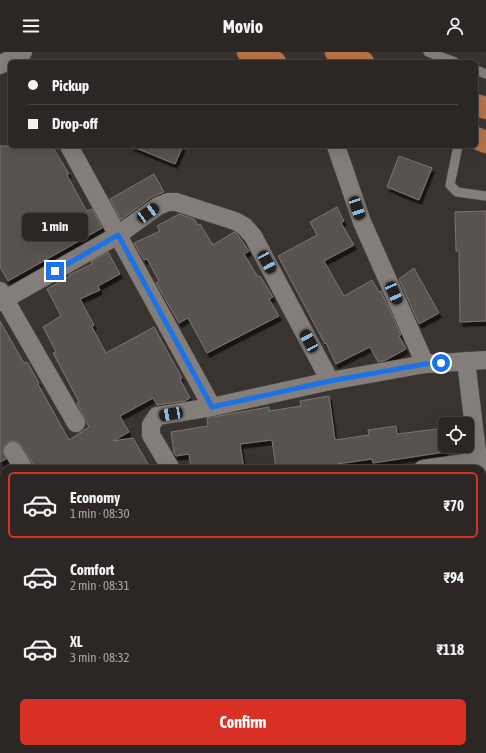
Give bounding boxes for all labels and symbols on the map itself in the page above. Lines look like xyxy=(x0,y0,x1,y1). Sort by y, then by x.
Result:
car xyxy=(347,195,367,221)
car xyxy=(135,201,161,225)
callout: 1 min xyxy=(22,213,88,241)
car xyxy=(256,249,278,275)
route end xyxy=(46,262,64,280)
car xyxy=(384,280,404,306)
car xyxy=(298,328,320,354)
route start xyxy=(432,354,450,372)
car xyxy=(158,406,184,422)

